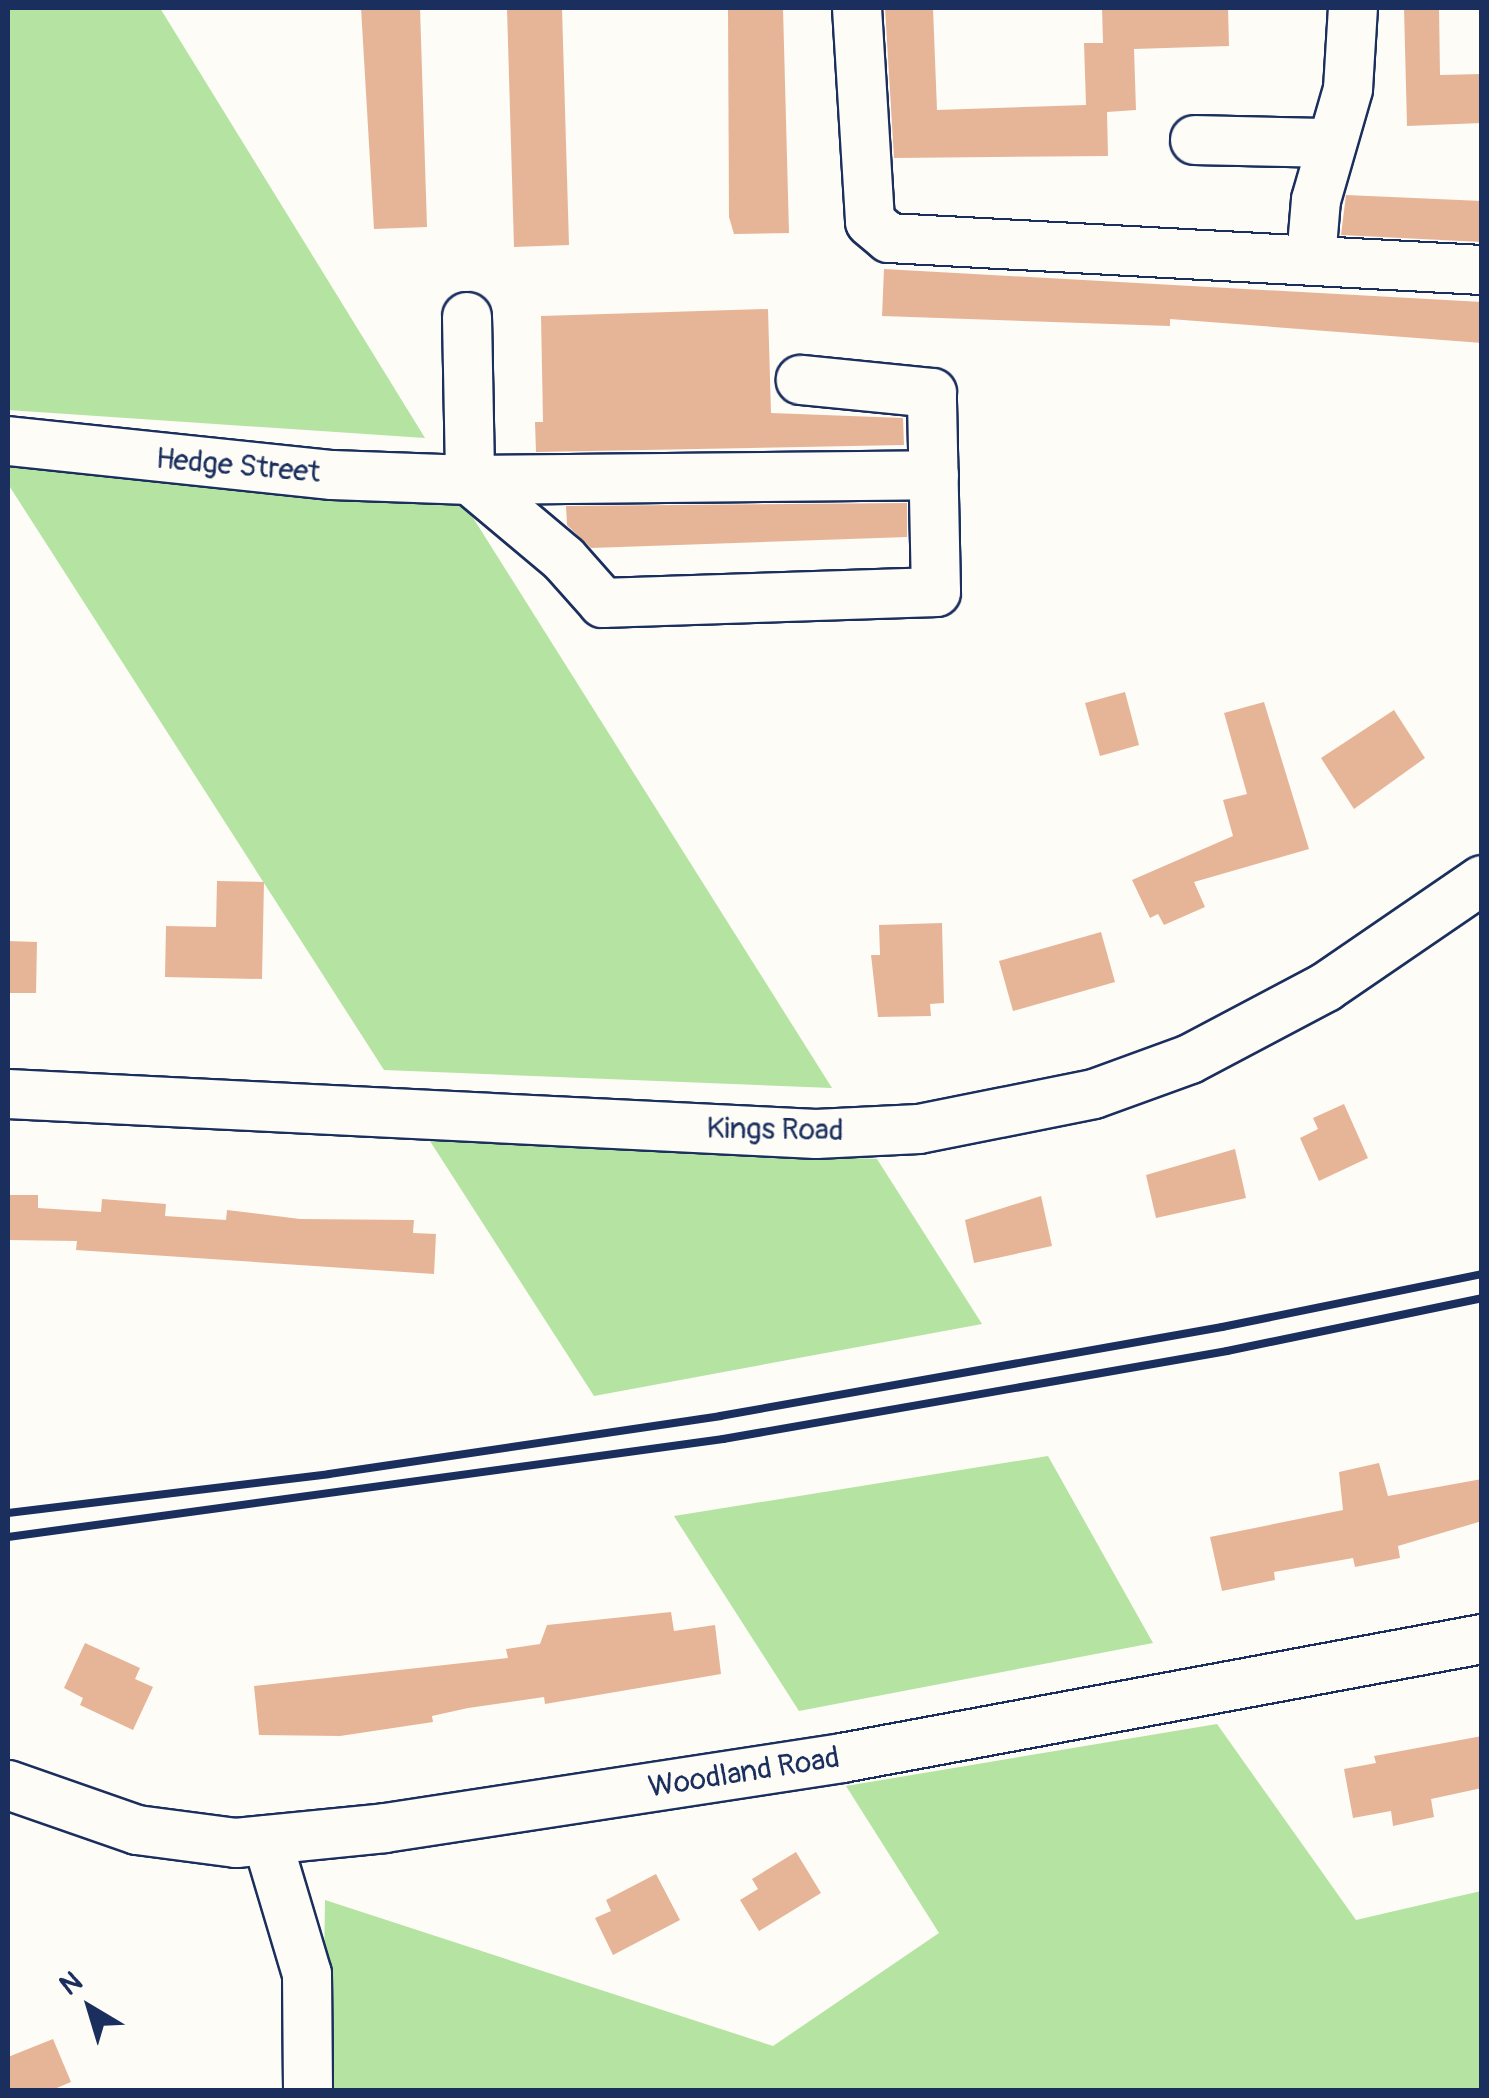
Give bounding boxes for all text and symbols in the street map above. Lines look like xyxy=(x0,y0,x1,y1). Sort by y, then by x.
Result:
street label: Hedge Street xyxy=(154,441,322,491)
street label: Kings Road xyxy=(706,1111,844,1149)
street label: Woodland Road xyxy=(646,1740,842,1806)
north arrow xyxy=(40,1958,140,2058)
text: N xyxy=(53,1964,89,2004)

